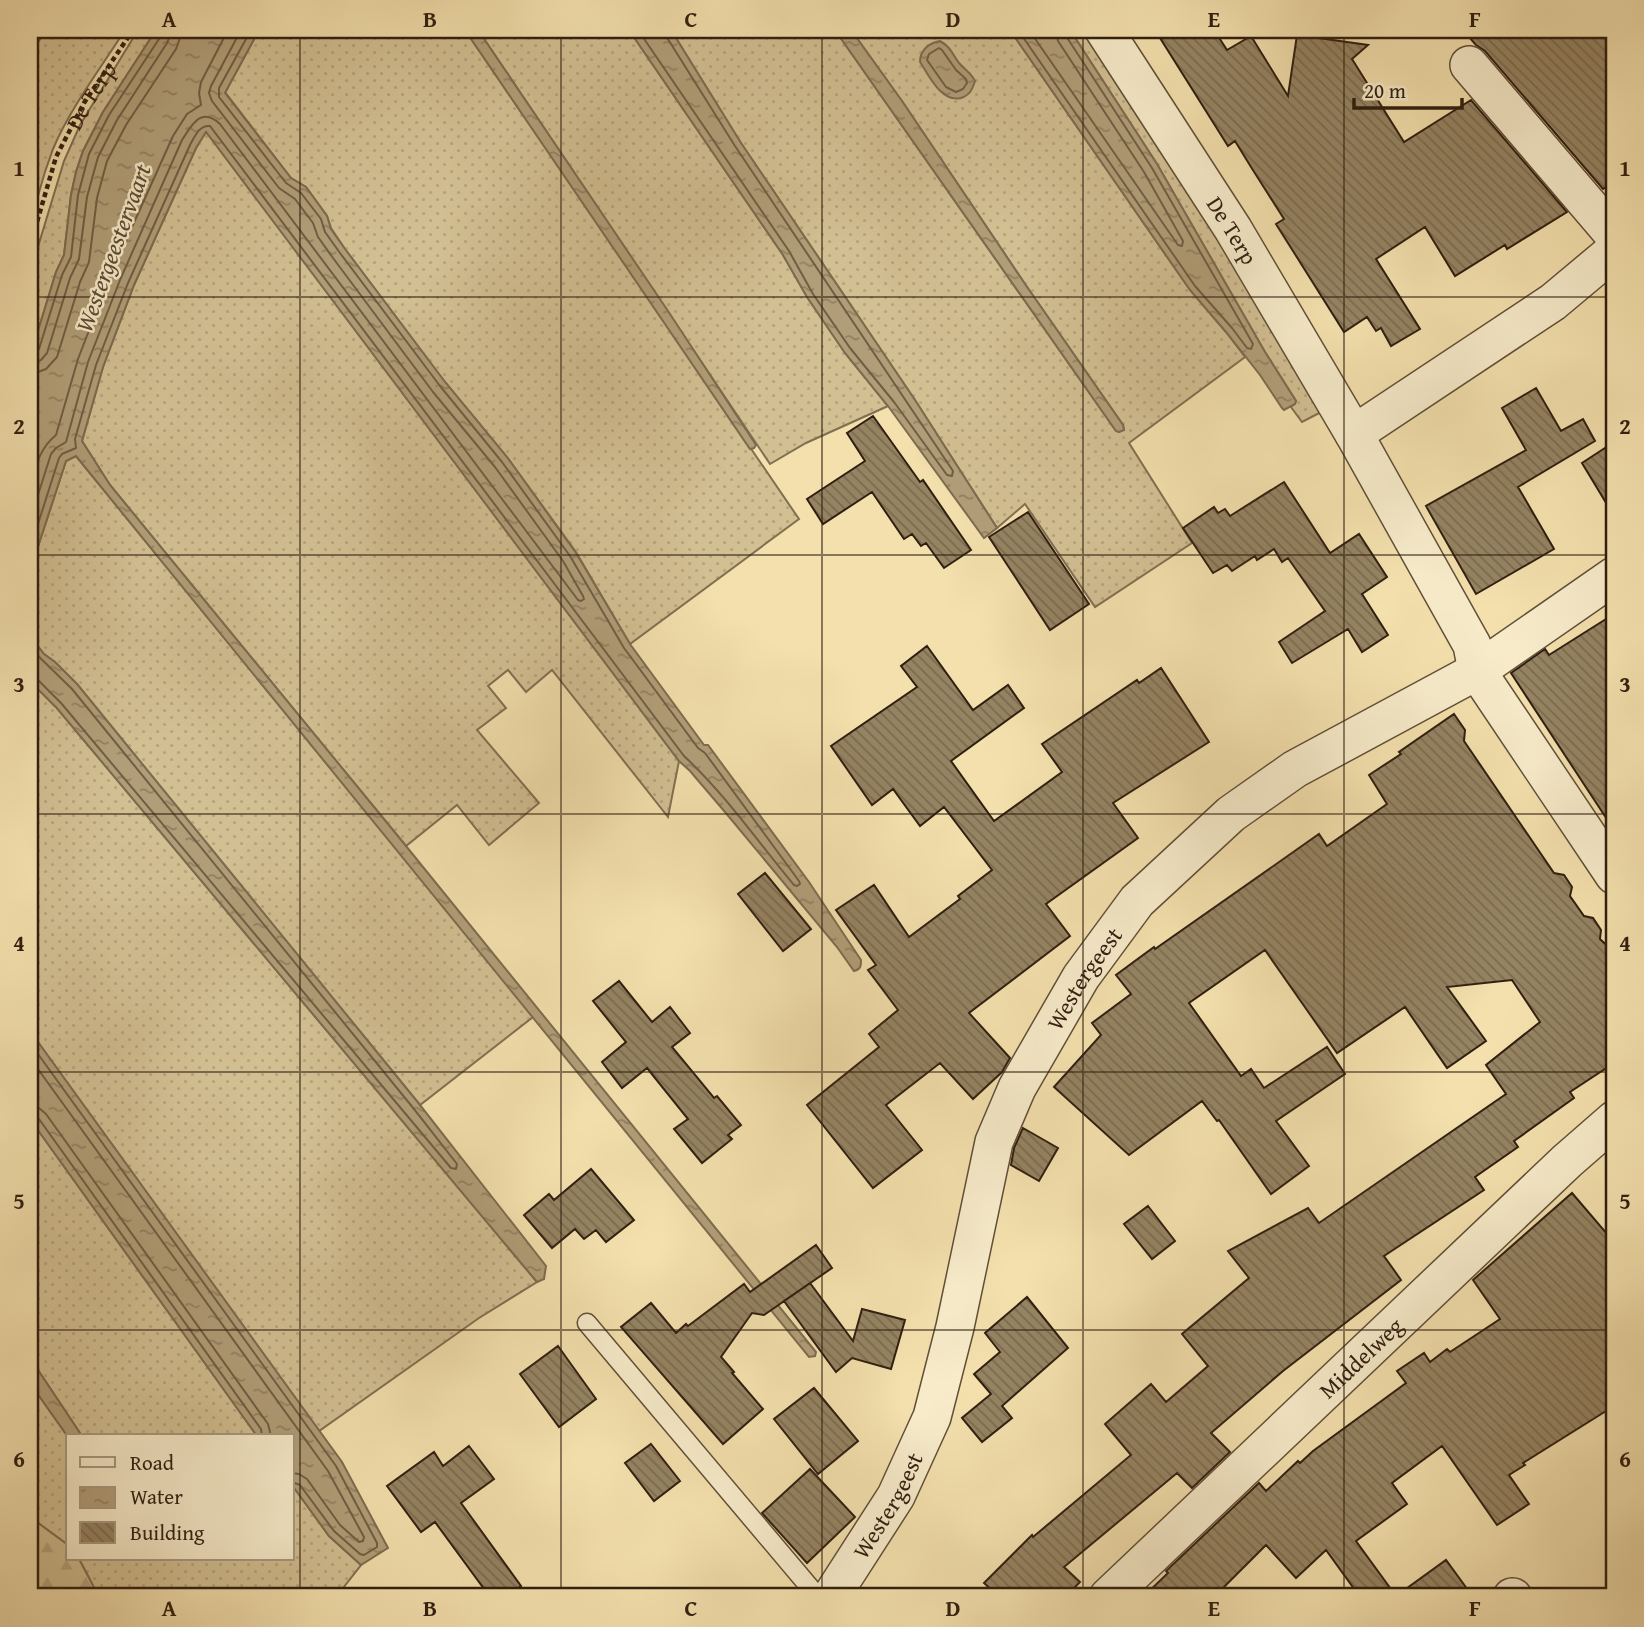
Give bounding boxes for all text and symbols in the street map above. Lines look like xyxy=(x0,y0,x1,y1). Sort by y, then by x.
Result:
text: A xyxy=(162,2,177,35)
text: B xyxy=(423,2,437,35)
text: C xyxy=(684,2,698,35)
text: D xyxy=(946,2,961,35)
text: E xyxy=(1208,2,1220,35)
text: F xyxy=(1469,2,1481,35)
street label: De Terp xyxy=(57,55,124,135)
scale bar xyxy=(1354,66,1462,110)
text: 20 m xyxy=(1364,75,1406,106)
text: 1 xyxy=(13,151,25,184)
text: 1 xyxy=(1619,151,1631,184)
water label: Westergeestervaart xyxy=(66,159,160,337)
street label: De Terp xyxy=(1199,189,1267,270)
text: 2 xyxy=(13,409,25,442)
text: 2 xyxy=(1619,409,1631,442)
text: 3 xyxy=(13,667,25,700)
text: 3 xyxy=(1619,667,1631,700)
street label: Westergeest xyxy=(1038,920,1129,1036)
text: 4 xyxy=(13,926,25,959)
text: 4 xyxy=(1619,926,1631,959)
text: 5 xyxy=(13,1184,25,1217)
text: 5 xyxy=(1619,1184,1631,1217)
street label: Middelweg xyxy=(1311,1309,1410,1406)
legend xyxy=(66,1434,294,1560)
text: 6 xyxy=(13,1442,25,1475)
text: 6 xyxy=(1619,1442,1631,1475)
text: Road xyxy=(130,1447,175,1478)
street label: Westergeest xyxy=(844,1447,930,1564)
text: Water xyxy=(130,1481,183,1512)
text: Building xyxy=(130,1517,205,1548)
text: A xyxy=(162,1591,177,1624)
text: B xyxy=(423,1591,437,1624)
text: C xyxy=(684,1591,698,1624)
text: D xyxy=(946,1591,961,1624)
text: E xyxy=(1208,1591,1220,1624)
text: F xyxy=(1469,1591,1481,1624)

